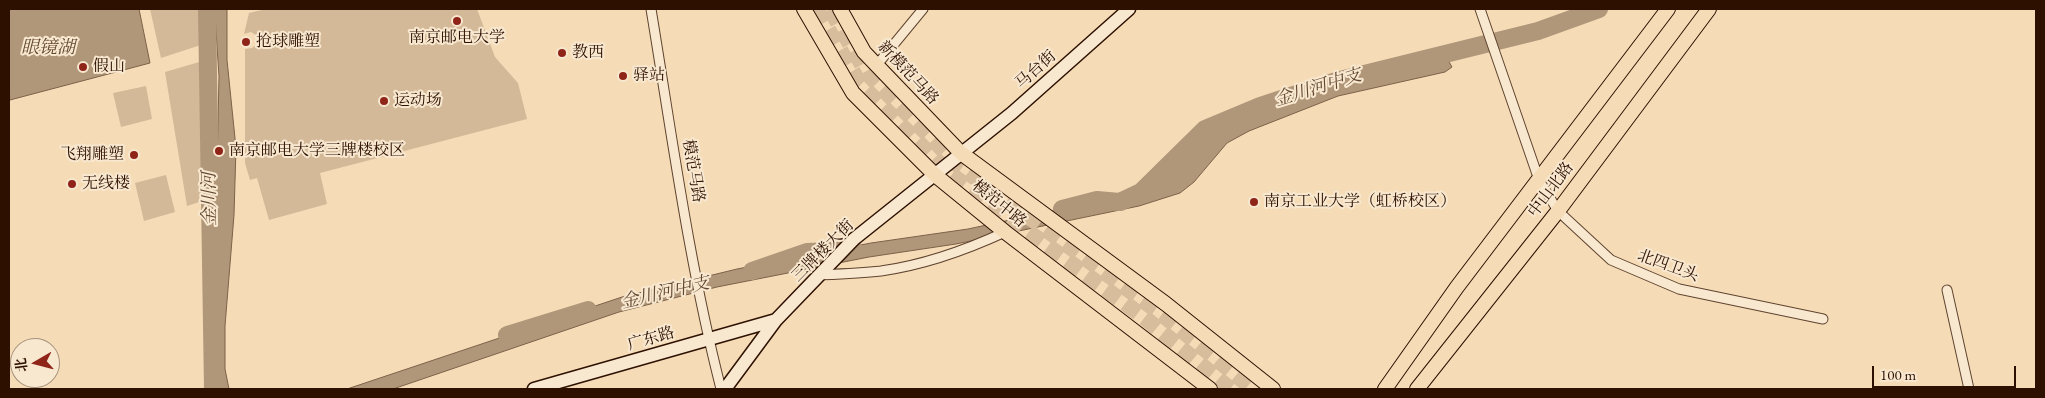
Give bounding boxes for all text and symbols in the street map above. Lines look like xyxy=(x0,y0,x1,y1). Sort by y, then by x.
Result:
marker: 南京邮电大学 xyxy=(451,15,463,27)
place label: 南京邮电大学 xyxy=(409,28,505,48)
place label: 抢球雕塑 xyxy=(256,32,320,52)
marker: 抢球雕塑 xyxy=(240,36,252,48)
water label: 眼镜湖 xyxy=(21,37,75,59)
street label: 新模范马路 xyxy=(874,37,942,109)
place label: 教西 xyxy=(572,43,604,63)
marker: 教西 xyxy=(556,47,568,59)
street label: 马台街 xyxy=(1012,47,1060,93)
place label: 假山 xyxy=(93,57,125,77)
marker: 假山 xyxy=(77,61,89,73)
water label: 金川河中支 xyxy=(1272,65,1364,111)
place label: 驿站 xyxy=(633,66,665,86)
marker: 驿站 xyxy=(617,70,629,82)
place label: 运动场 xyxy=(394,91,442,111)
marker: 运动场 xyxy=(378,95,390,107)
street label: 模范马路 xyxy=(678,138,708,204)
place label: 南京邮电大学三牌楼校区 xyxy=(229,141,405,161)
place label: 飞翔雕塑 xyxy=(60,145,124,165)
marker: 南京邮电大学三牌楼校区 xyxy=(213,145,225,157)
marker: 飞翔雕塑 xyxy=(128,149,140,161)
street label: 中山北路 xyxy=(1524,159,1578,221)
water label: 金川河 xyxy=(199,172,221,226)
place label: 无线楼 xyxy=(82,174,130,194)
street label: 模范中路 xyxy=(968,176,1030,232)
marker: 无线楼 xyxy=(66,178,78,190)
place label: 南京工业大学（虹桥校区） xyxy=(1264,192,1456,212)
marker: 南京工业大学（虹桥校区） xyxy=(1248,196,1260,208)
street label: 三牌楼大街 xyxy=(788,216,858,286)
street label: 北四卫头 xyxy=(1635,246,1701,286)
water label: 金川河中支 xyxy=(619,272,711,314)
street label: 广东路 xyxy=(625,323,677,355)
north arrow xyxy=(10,338,60,388)
scale bar xyxy=(1875,356,2019,388)
text: 北 xyxy=(11,357,31,373)
text: 100 m xyxy=(1880,365,1916,384)

